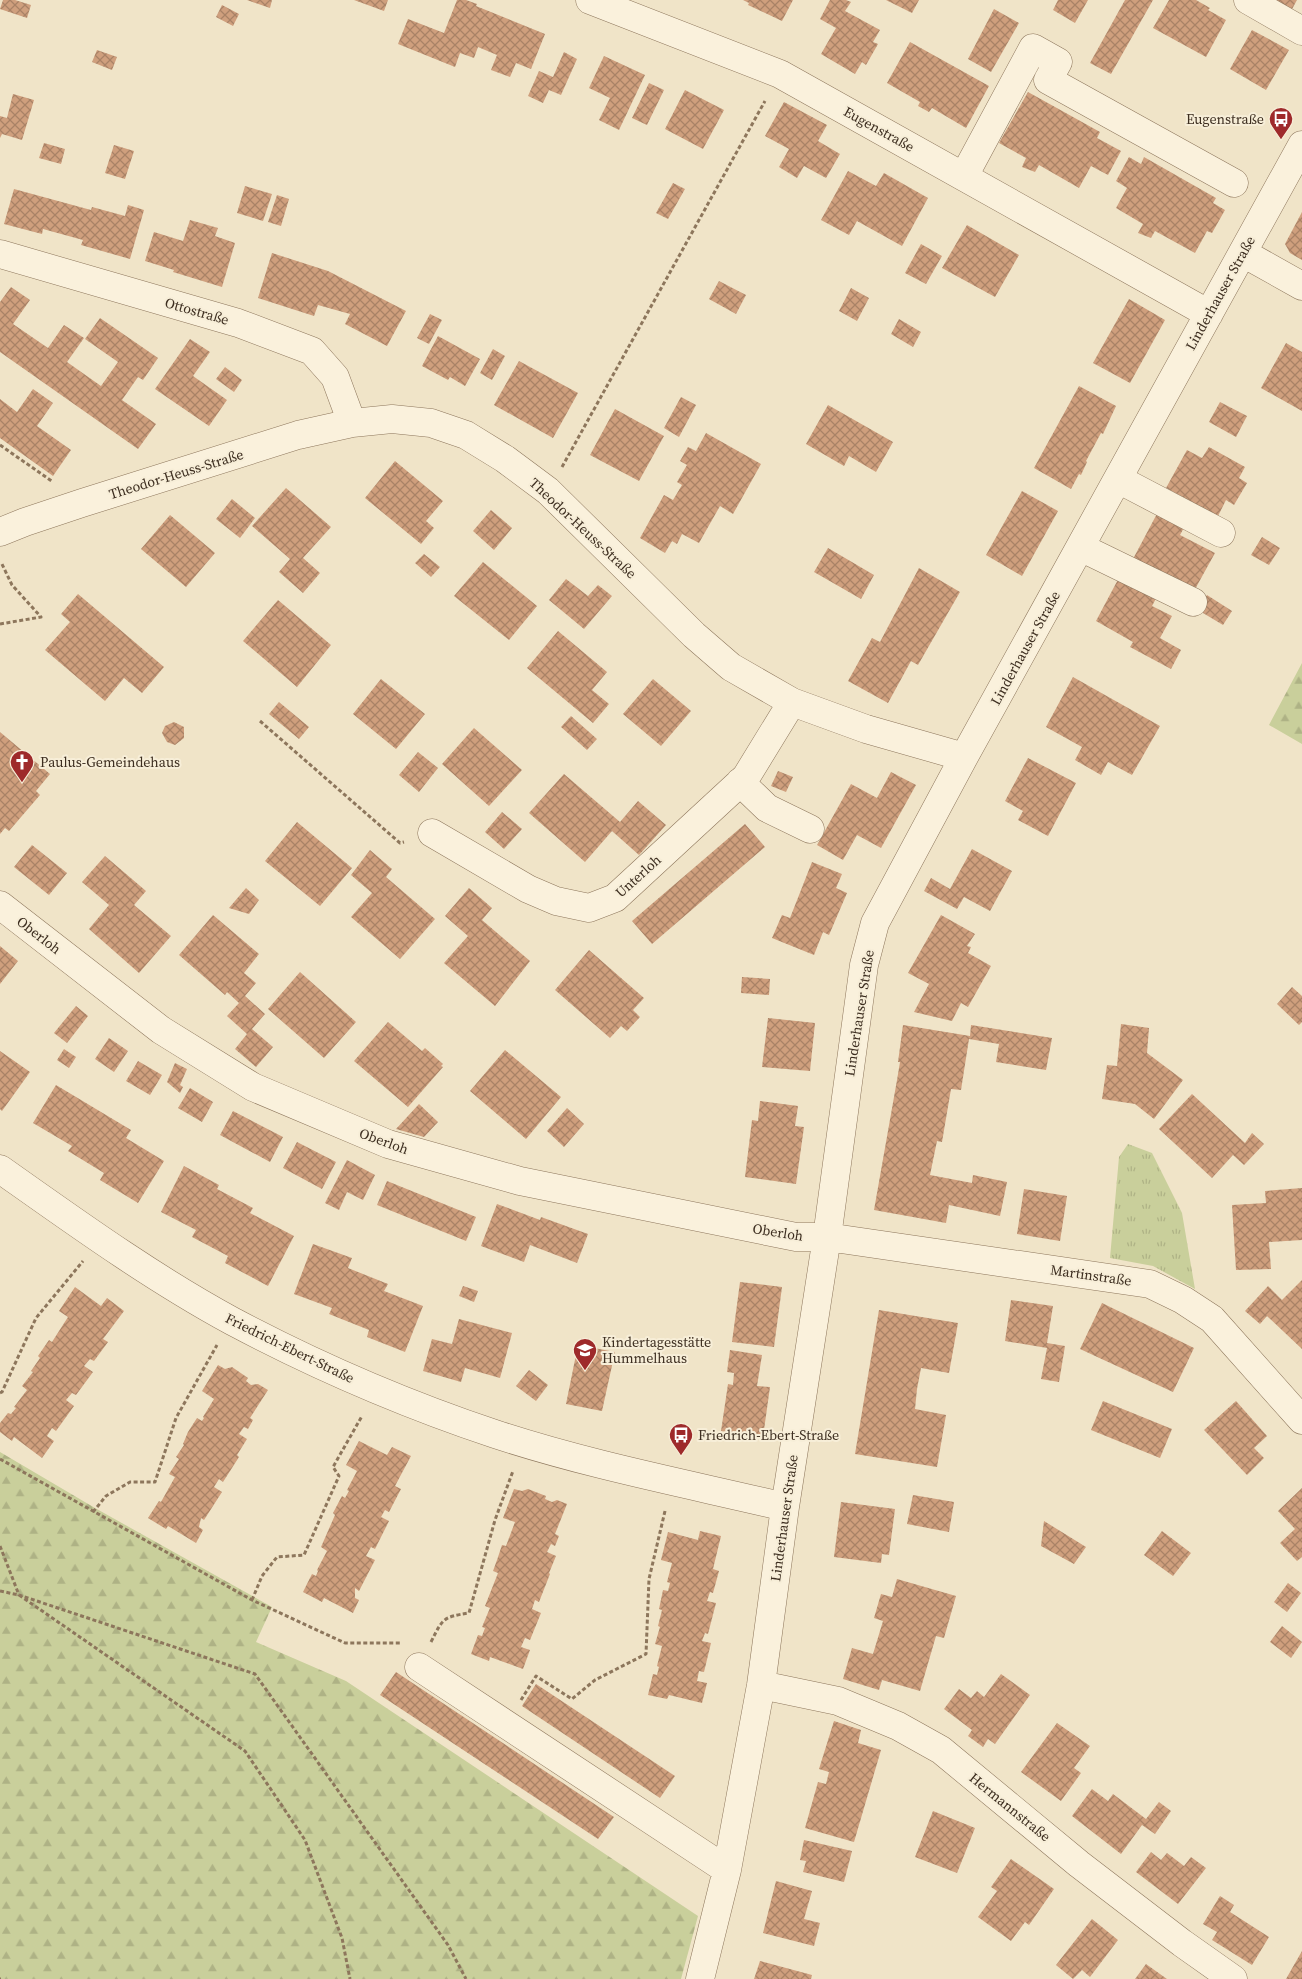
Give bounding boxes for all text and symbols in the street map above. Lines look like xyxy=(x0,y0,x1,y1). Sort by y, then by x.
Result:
street label: Eugenstraße xyxy=(840,101,918,157)
bus stop icon: Eugenstraße xyxy=(1268,106,1294,140)
place label: Eugenstraße xyxy=(1186,109,1264,129)
street label: Linderhauser Straße xyxy=(1180,232,1260,354)
street label: Ottostraße xyxy=(163,292,231,330)
street label: Theodor-Heuss-Straße xyxy=(106,444,246,504)
street label: Theodor-Heuss-Straße xyxy=(525,473,641,583)
street label: Linderhauser Straße xyxy=(985,587,1065,709)
church icon: Paulus-Gemeindehaus xyxy=(9,749,35,783)
place label: Paulus-Gemeindehaus xyxy=(40,752,180,772)
street label: Unterloh xyxy=(611,850,665,902)
street label: Oberloh xyxy=(13,911,65,959)
street label: Linderhauser Straße xyxy=(839,948,879,1078)
street label: Oberloh xyxy=(357,1123,411,1159)
street label: Oberloh xyxy=(751,1218,805,1246)
street label: Martinstraße xyxy=(1049,1259,1133,1291)
street label: Friedrich-Ebert-Straße xyxy=(222,1308,358,1388)
place label: Kindertagesstätte Hummelhaus xyxy=(602,1332,711,1368)
school or university icon: Kindertagesstätte Hummelhaus xyxy=(572,1337,598,1371)
bus stop icon: Friedrich-Ebert-Straße xyxy=(668,1422,694,1456)
place label: Friedrich-Ebert-Straße xyxy=(698,1425,839,1445)
street label: Linderhauser Straße xyxy=(765,1453,803,1583)
street label: Hermannstraße xyxy=(965,1768,1055,1846)

